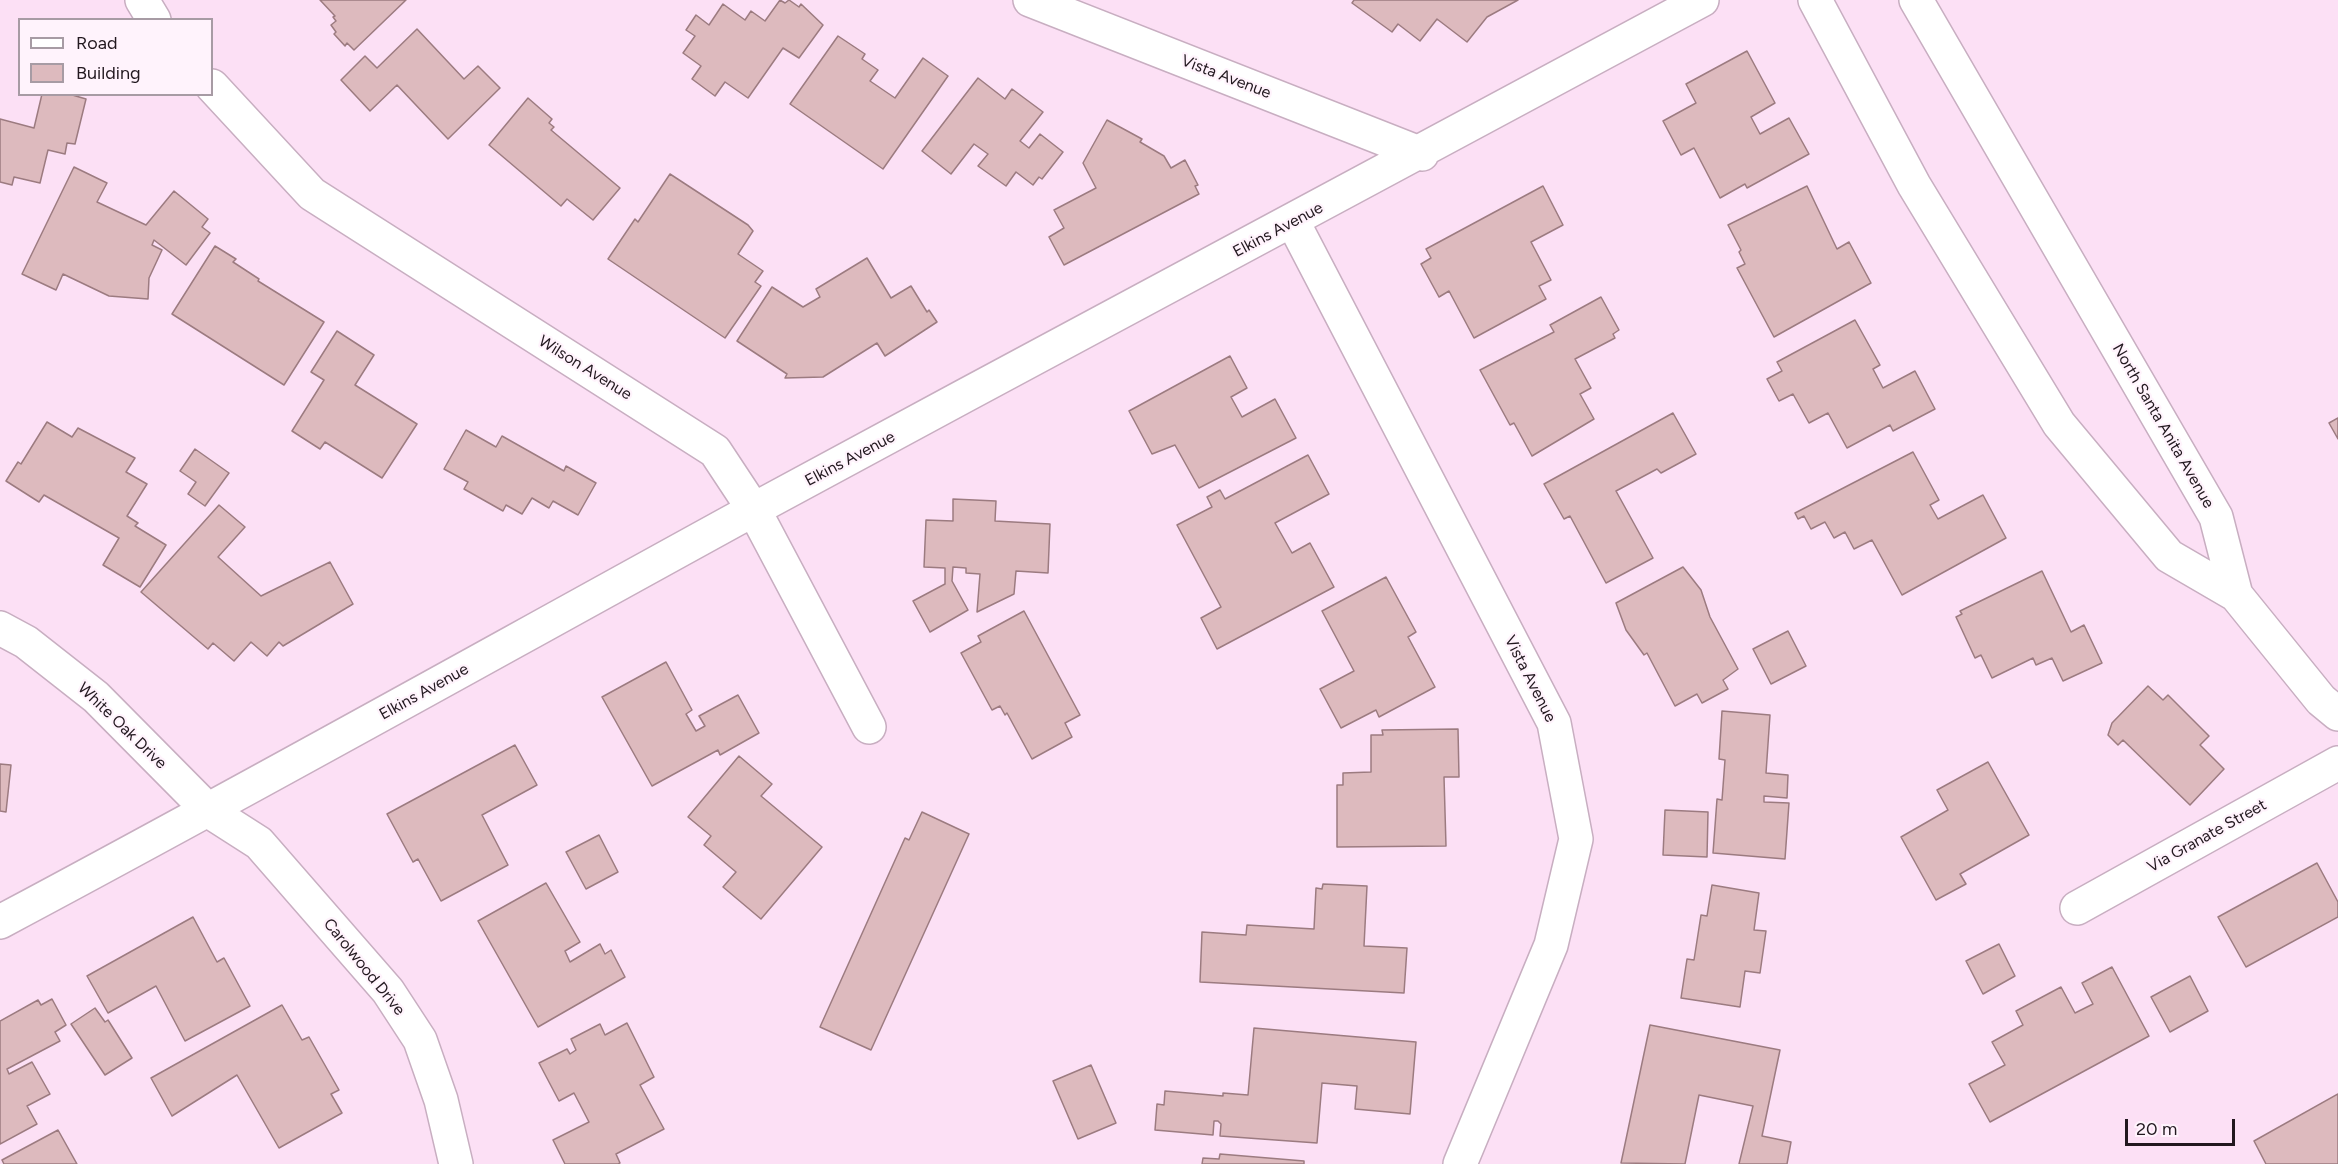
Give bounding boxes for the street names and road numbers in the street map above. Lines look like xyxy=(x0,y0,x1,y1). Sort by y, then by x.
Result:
street label: Vista Avenue xyxy=(1178,51,1274,103)
street label: Elkins Avenue xyxy=(1230,198,1326,262)
street label: Wilson Avenue xyxy=(535,332,635,404)
street label: North Santa Anita Avenue xyxy=(2108,340,2218,512)
street label: Elkins Avenue xyxy=(802,427,898,491)
street label: Vista Avenue xyxy=(1500,633,1560,725)
street label: Elkins Avenue xyxy=(376,660,472,724)
street label: White Oak Drive xyxy=(74,679,170,773)
street label: Via Granate Street xyxy=(2144,795,2270,877)
street label: Carolwood Drive xyxy=(319,915,409,1019)

